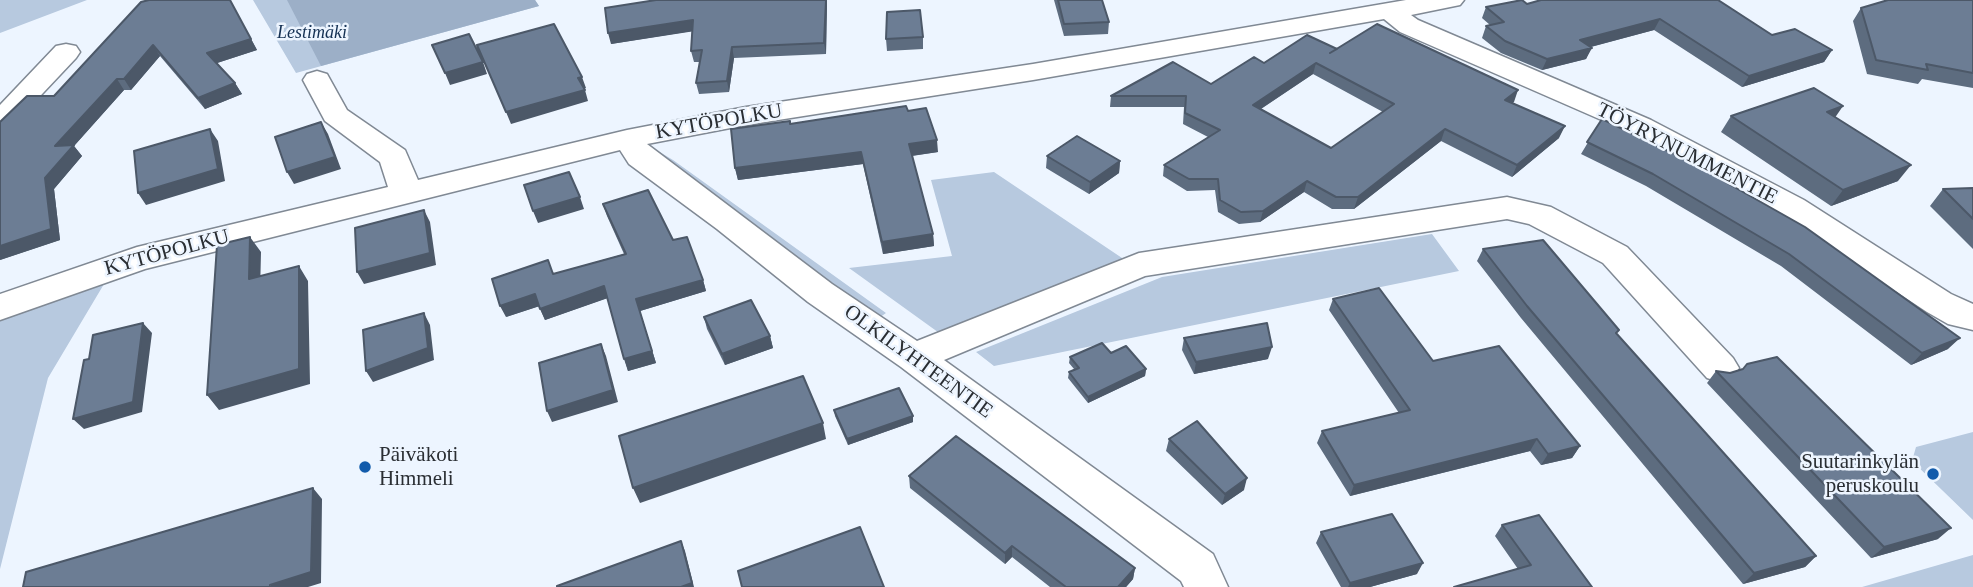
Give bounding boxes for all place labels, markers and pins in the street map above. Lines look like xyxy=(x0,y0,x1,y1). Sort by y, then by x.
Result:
place label: Päiväkoti Himmeli xyxy=(379,442,458,492)
place label: Suutarinkylän peruskoulu xyxy=(1801,449,1919,499)
marker: Päiväkoti Himmeli xyxy=(357,459,373,475)
marker: Suutarinkylän peruskoulu xyxy=(1925,466,1941,482)

